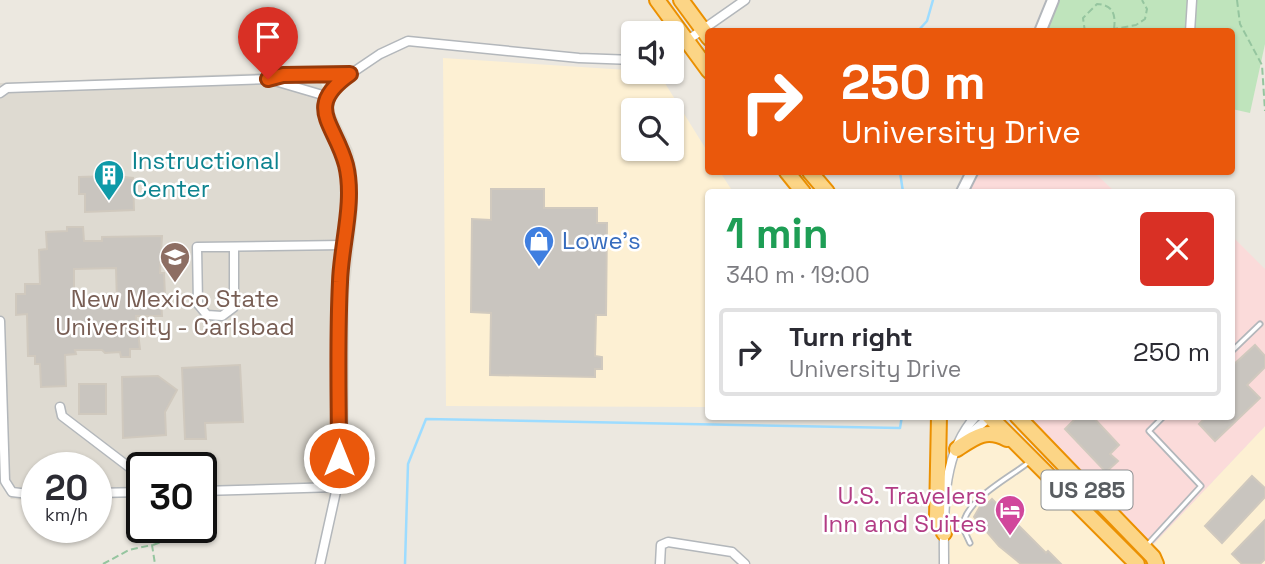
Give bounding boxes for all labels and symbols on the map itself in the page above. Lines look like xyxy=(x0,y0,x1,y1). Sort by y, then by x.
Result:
pin xyxy=(238,7,298,79)
place label: Instructional Center xyxy=(132,145,280,204)
building icon: Instructional Center xyxy=(92,158,126,202)
shop icon: Lowe's xyxy=(522,224,556,268)
place label: Lowe's xyxy=(562,225,641,256)
school or university icon: New Mexico State University - Carlsbad xyxy=(158,240,192,284)
place label: New Mexico State University - Carlsbad xyxy=(55,283,295,342)
position arrow xyxy=(302,421,376,495)
speed limit sign: 30 xyxy=(126,452,217,543)
road number: US 285 xyxy=(1042,470,1132,510)
place label: U.S. Travelers Inn and Suites xyxy=(823,480,987,539)
hotel icon: U.S. Travelers Inn and Suites xyxy=(993,493,1027,537)

